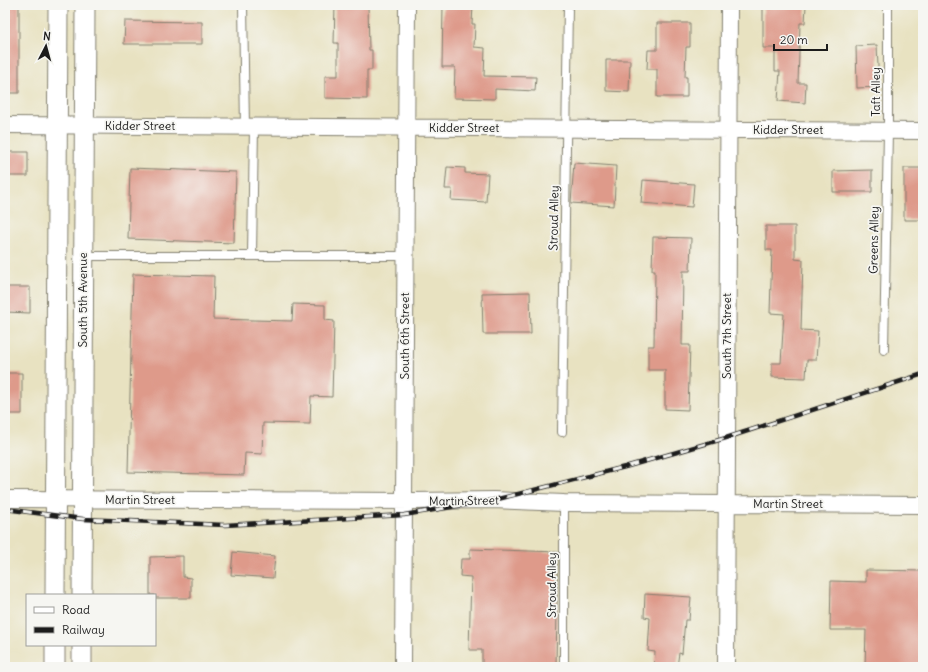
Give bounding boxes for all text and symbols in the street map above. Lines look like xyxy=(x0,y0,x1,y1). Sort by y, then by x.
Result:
north arrow xyxy=(26,26,66,66)
scale bar xyxy=(774,26,827,52)
text: N xyxy=(43,29,52,43)
text: 20 m xyxy=(780,32,808,47)
street label: Taft Alley xyxy=(868,67,883,117)
street label: Kidder Street xyxy=(105,118,175,133)
street label: Kidder Street xyxy=(429,120,499,135)
street label: Kidder Street xyxy=(753,122,823,137)
street label: Stroud Alley xyxy=(545,185,562,251)
street label: Greens Alley xyxy=(865,206,882,274)
street label: South 5th Avenue xyxy=(75,252,90,348)
street label: South 6th Street xyxy=(397,292,412,380)
street label: South 7th Street xyxy=(719,293,734,379)
street label: Martin Street xyxy=(105,492,175,507)
street label: Martin Street xyxy=(429,492,499,509)
street label: Martin Street xyxy=(753,496,823,511)
street label: Stroud Alley xyxy=(544,552,559,618)
legend xyxy=(26,594,156,646)
text: Road xyxy=(62,602,90,617)
text: Railway xyxy=(62,622,105,637)

